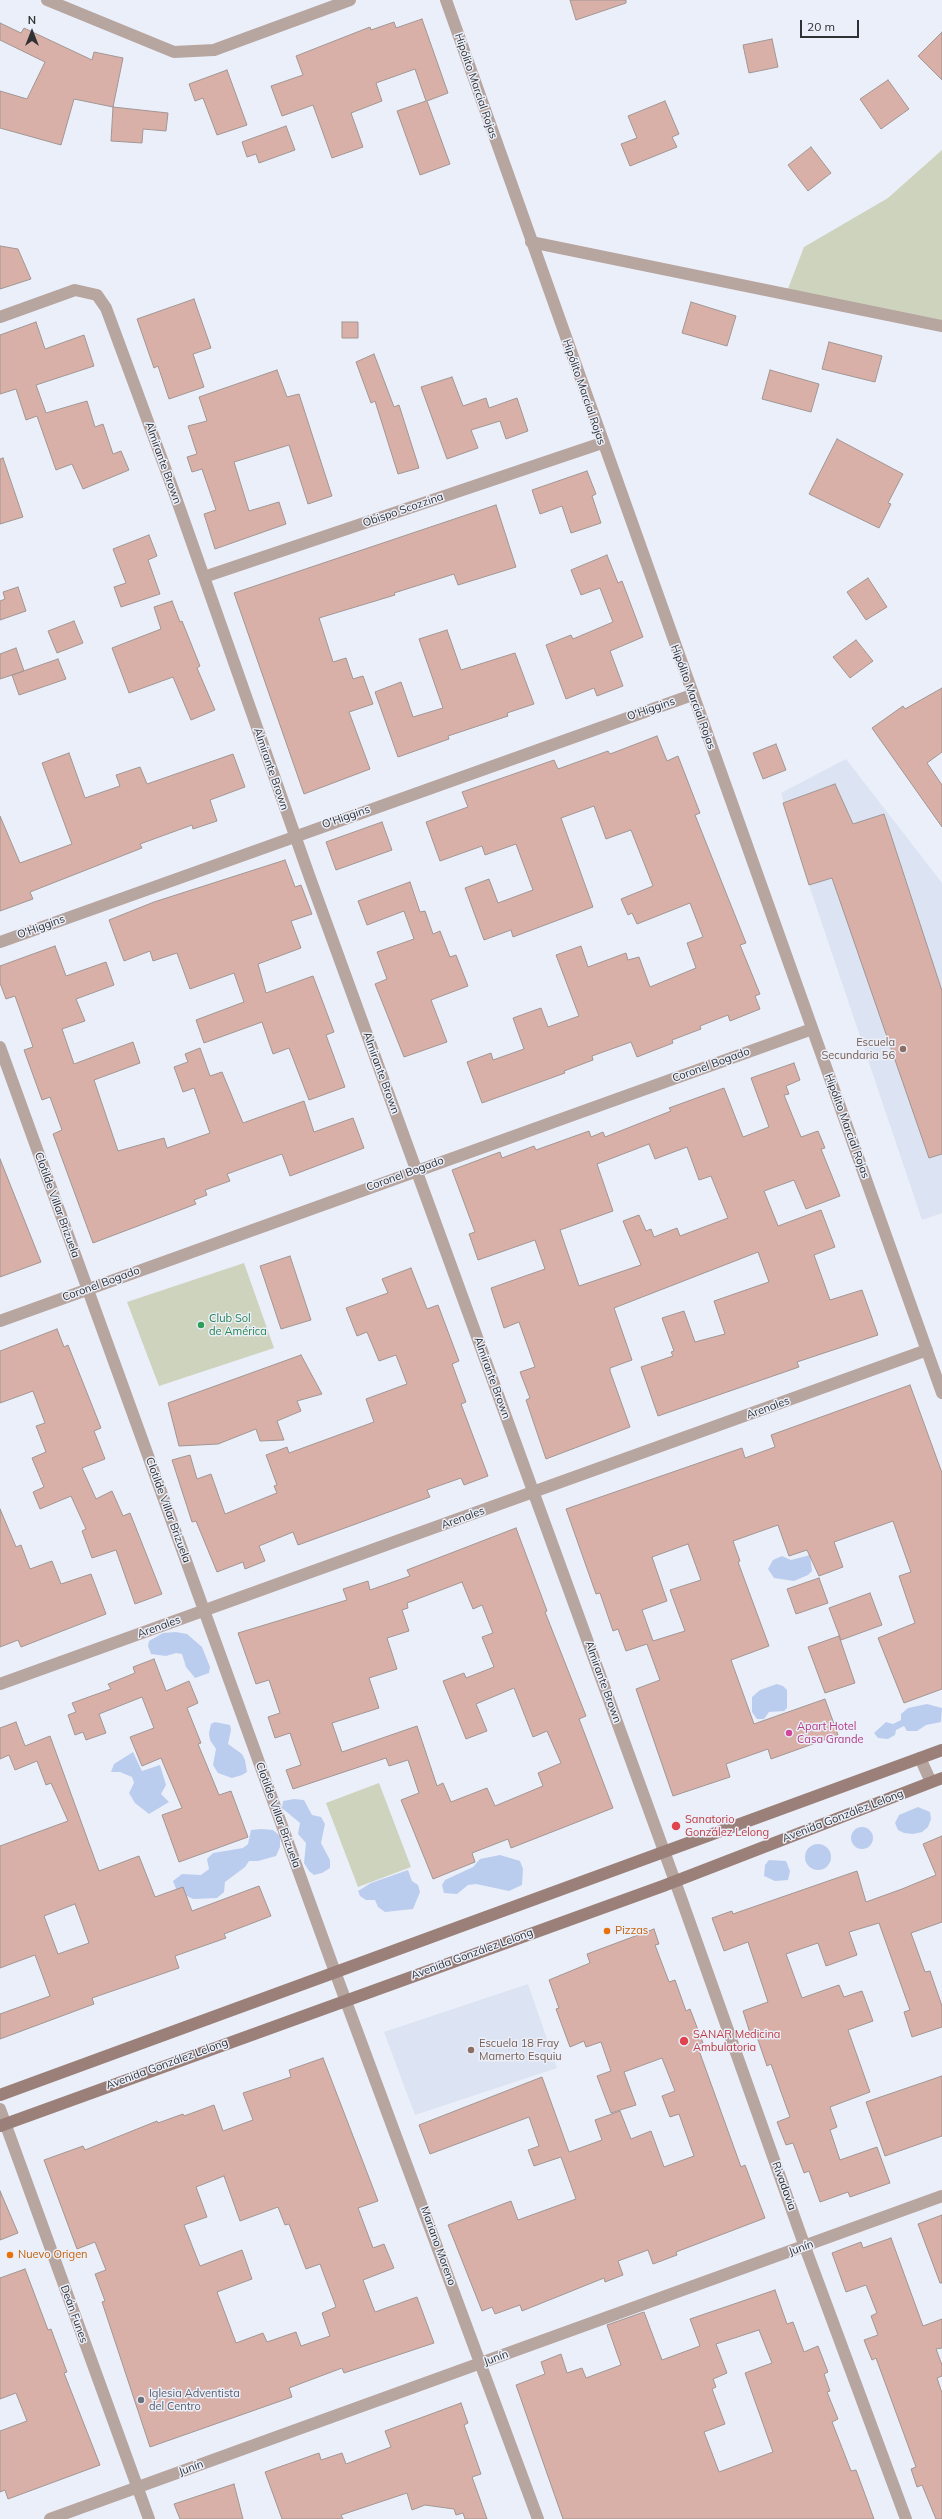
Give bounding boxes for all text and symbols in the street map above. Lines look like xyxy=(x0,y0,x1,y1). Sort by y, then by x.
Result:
north arrow xyxy=(12,12,52,52)
scale bar xyxy=(802,12,861,38)
text: N xyxy=(28,13,36,27)
text: 20 m xyxy=(807,19,835,34)
street label: Hipólito Marcial Rojas xyxy=(452,32,500,140)
street label: Hipólito Marcial Rojas xyxy=(560,338,608,446)
street label: Almirante Brown xyxy=(142,420,184,506)
street label: Obispo Scozzina xyxy=(361,490,445,530)
street label: Hipólito Marcial Rojas xyxy=(668,643,718,751)
street label: O'Higgins xyxy=(625,695,677,723)
street label: Almirante Brown xyxy=(251,726,291,812)
street label: O'Higgins xyxy=(320,803,372,831)
street label: O'Higgins xyxy=(15,912,67,942)
street label: Almirante Brown xyxy=(360,1030,402,1116)
place label: Escuela Secundaria 56 xyxy=(821,1036,895,1062)
marker: Escuela Secundaria 56 xyxy=(898,1044,908,1054)
street label: Coronel Bogado xyxy=(670,1045,752,1085)
street label: Hipólito Marcial Rojas xyxy=(822,1072,872,1180)
street label: Clotilde Villar Brizuela xyxy=(32,1150,82,1260)
street label: Coronel Bogado xyxy=(364,1154,446,1194)
street label: Coronel Bogado xyxy=(60,1264,142,1304)
place label: Club Sol de América xyxy=(209,1312,267,1338)
marker: Club Sol de América xyxy=(196,1320,206,1330)
street label: Almirante Brown xyxy=(471,1335,513,1421)
street label: Arenales xyxy=(745,1394,791,1422)
street label: Clotilde Villar Brizuela xyxy=(143,1455,193,1565)
street label: Arenales xyxy=(440,1504,486,1532)
street label: Arenales xyxy=(136,1613,182,1641)
street label: Almirante Brown xyxy=(582,1639,624,1725)
place label: Apart Hotel Casa Grande xyxy=(797,1720,863,1746)
marker: Apart Hotel Casa Grande xyxy=(784,1728,794,1738)
street label: Clotilde Villar Brizuela xyxy=(253,1760,303,1870)
street label: Avenida González Lelong xyxy=(781,1787,905,1845)
place label: Sanatorio González Lelong xyxy=(685,1813,769,1839)
marker: Sanatorio González Lelong xyxy=(670,1820,682,1832)
place label: Pizzas xyxy=(615,1924,648,1938)
street label: Avenida González Lelong xyxy=(409,1926,535,1982)
marker: Pizzas xyxy=(602,1926,612,1936)
place label: SANAR Medicina Ambulatoria xyxy=(693,2028,780,2054)
marker: SANAR Medicina Ambulatoria xyxy=(678,2035,690,2047)
street label: Avenida González Lelong xyxy=(104,2036,230,2092)
place label: Escuela 18 Fray Mamerto Esquiu xyxy=(479,2037,562,2063)
marker: Escuela 18 Fray Mamerto Esquiu xyxy=(466,2045,476,2055)
street label: Rivadavia xyxy=(769,2160,799,2212)
street label: Mariano Moreno xyxy=(418,2205,458,2287)
street label: Junín xyxy=(787,2237,815,2259)
place label: Nuevo Origen xyxy=(18,2248,88,2262)
marker: Nuevo Origen xyxy=(5,2250,15,2260)
street label: Deán Funes xyxy=(57,2283,91,2345)
street label: Junín xyxy=(482,2347,510,2369)
place label: Iglesia Adventista del Centro xyxy=(149,2387,240,2413)
marker: Iglesia Adventista del Centro xyxy=(136,2395,146,2405)
street label: Junín xyxy=(177,2457,205,2479)

